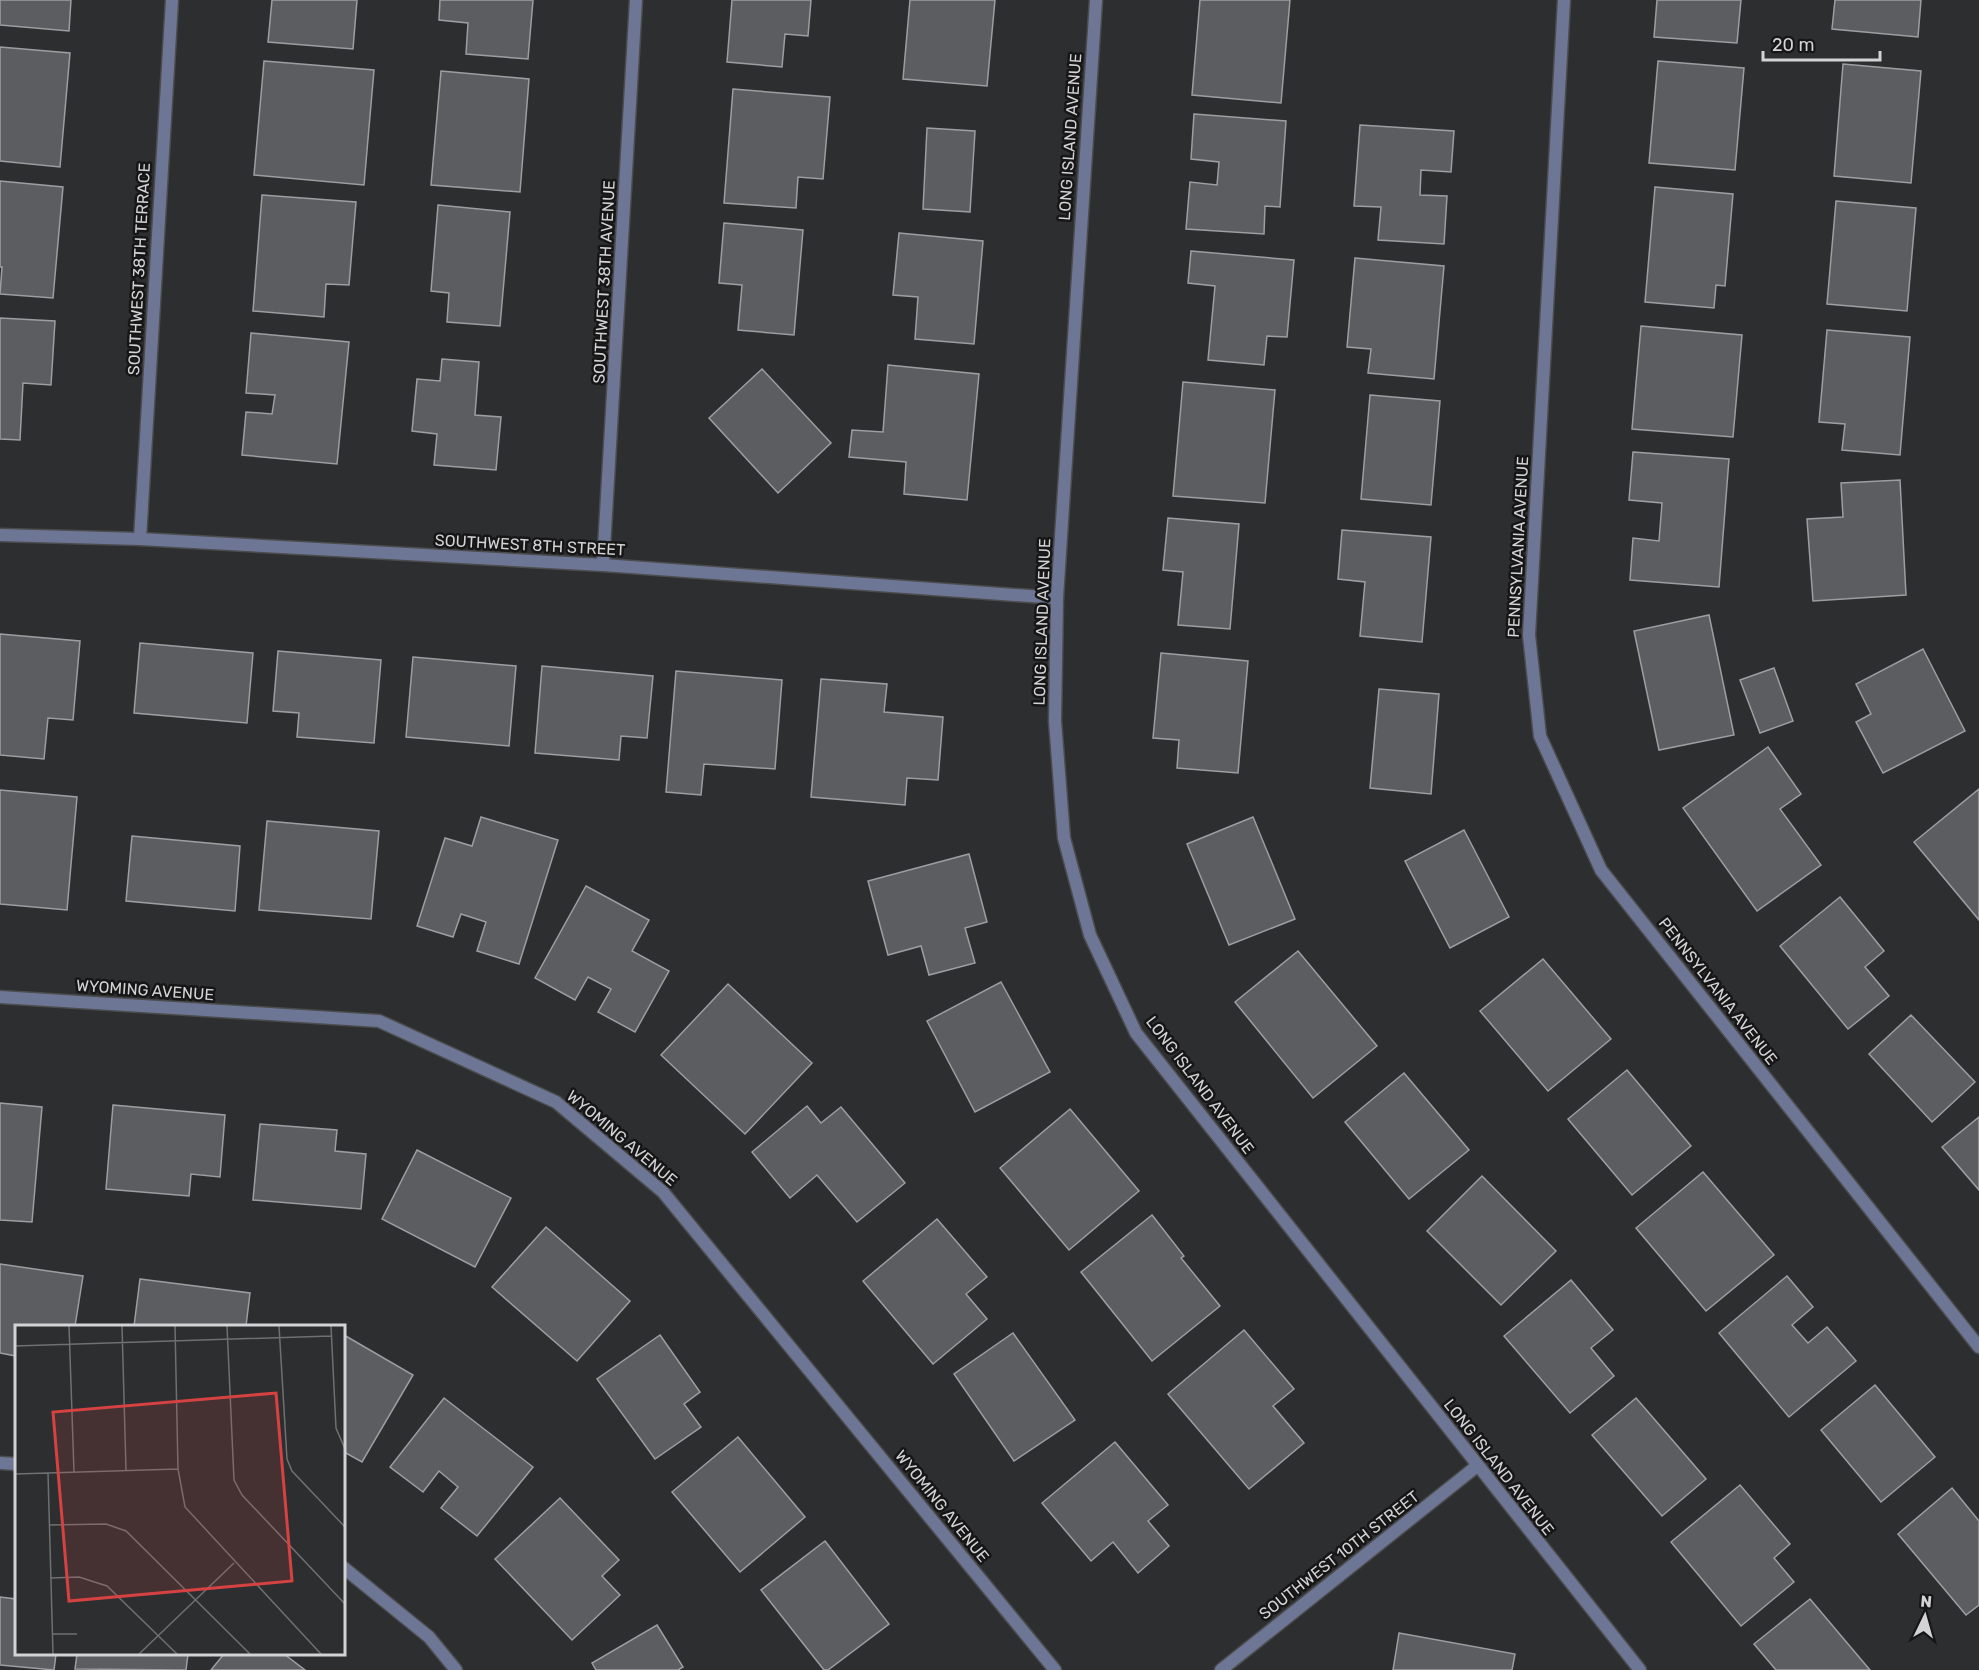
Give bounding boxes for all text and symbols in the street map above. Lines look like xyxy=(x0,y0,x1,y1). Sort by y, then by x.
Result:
scale bar xyxy=(1763,24,1880,62)
text: 20 m xyxy=(1772,34,1814,56)
street label: LONG ISLAND AVENUE xyxy=(1055,53,1085,221)
street label: SOUTHWEST 38TH TERRACE xyxy=(124,162,154,376)
street label: SOUTHWEST 38TH AVENUE xyxy=(589,180,619,384)
street label: PENNSYLVANIA AVENUE xyxy=(1504,456,1532,638)
street label: SOUTHWEST 8TH STREET xyxy=(434,531,626,559)
street label: LONG ISLAND AVENUE xyxy=(1030,538,1054,706)
street label: PENNSYLVANIA AVENUE xyxy=(1655,914,1781,1068)
street label: WYOMING AVENUE xyxy=(75,976,215,1004)
street label: LONG ISLAND AVENUE xyxy=(1142,1012,1258,1158)
street label: WYOMING AVENUE xyxy=(563,1086,681,1190)
inset map xyxy=(15,1325,345,1655)
street label: LONG ISLAND AVENUE xyxy=(1440,1395,1558,1539)
street label: WYOMING AVENUE xyxy=(891,1446,993,1566)
street label: SOUTHWEST 10TH STREET xyxy=(1255,1487,1423,1623)
north arrow xyxy=(1895,1586,1955,1646)
text: N xyxy=(1920,1592,1933,1612)

